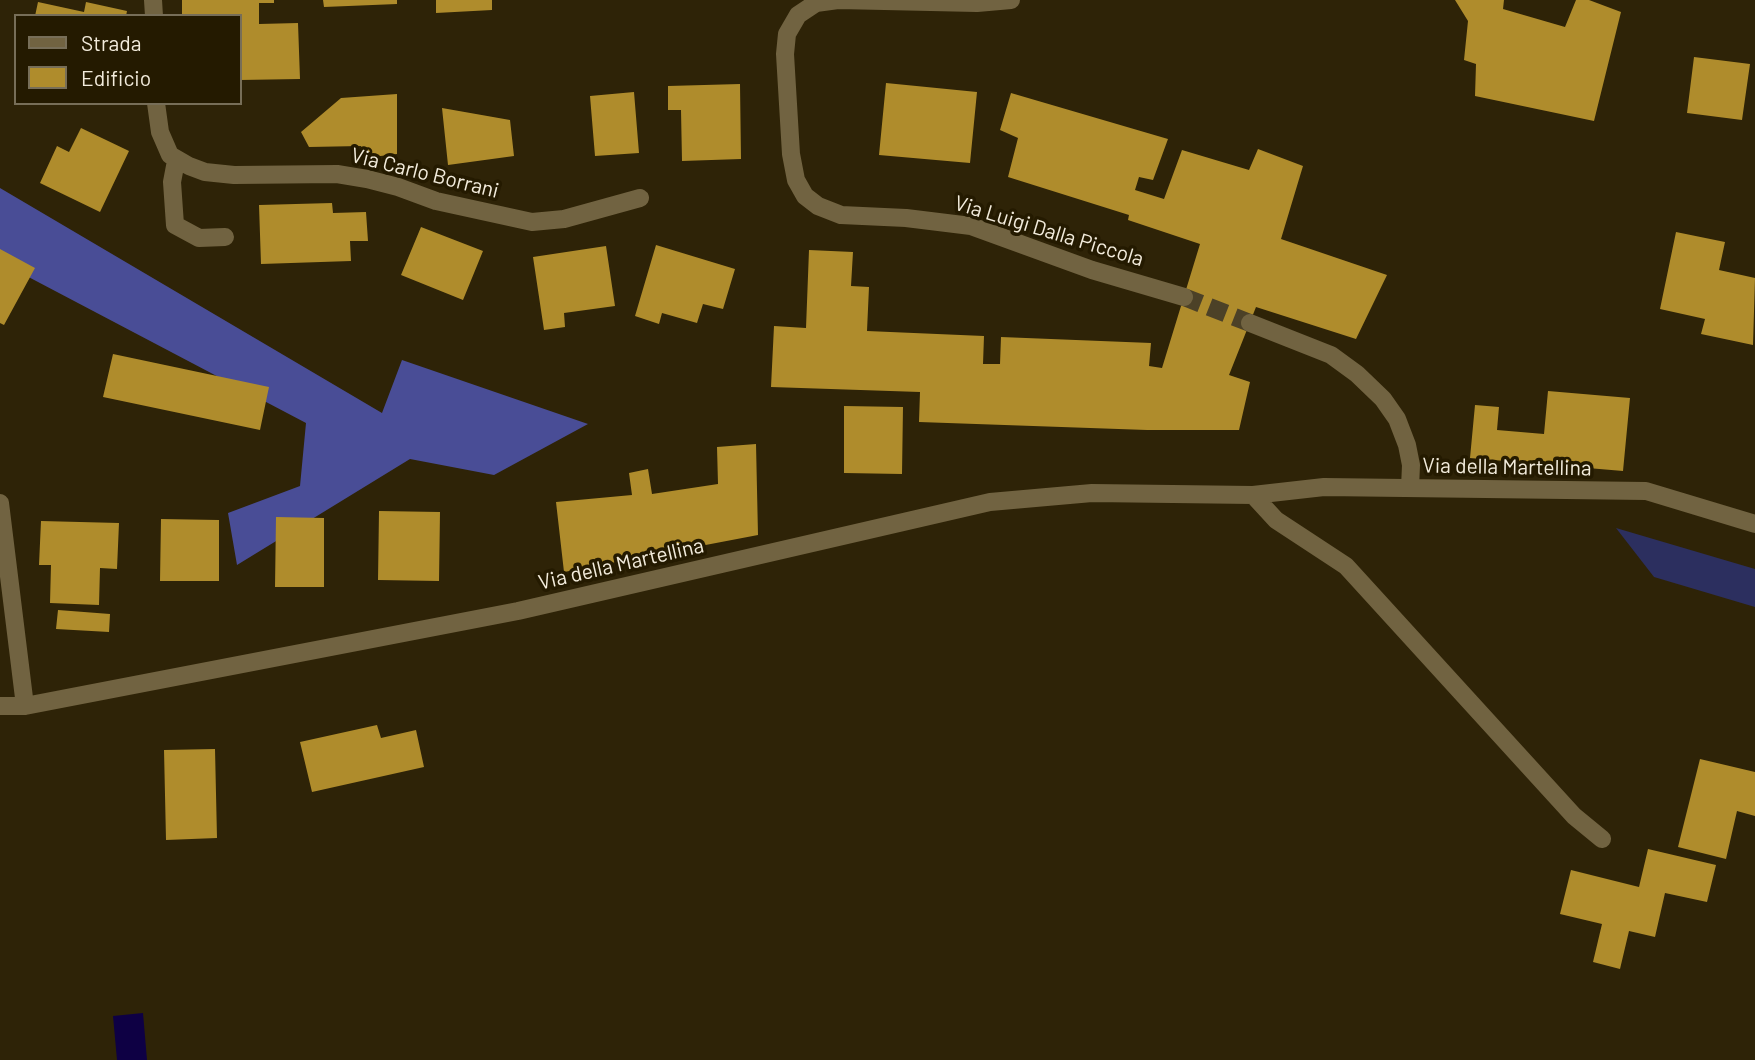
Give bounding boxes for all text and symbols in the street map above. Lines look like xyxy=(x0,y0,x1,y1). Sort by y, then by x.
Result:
legend xyxy=(14,14,242,105)
text: Strada xyxy=(81,30,141,55)
text: Edificio xyxy=(81,65,151,90)
street label: Via Carlo Borrani xyxy=(349,142,501,204)
street label: Via Luigi Dalla Piccola xyxy=(951,190,1147,272)
street label: Via della Martellina xyxy=(1422,453,1592,481)
street label: Via della Martellina xyxy=(536,533,706,595)

